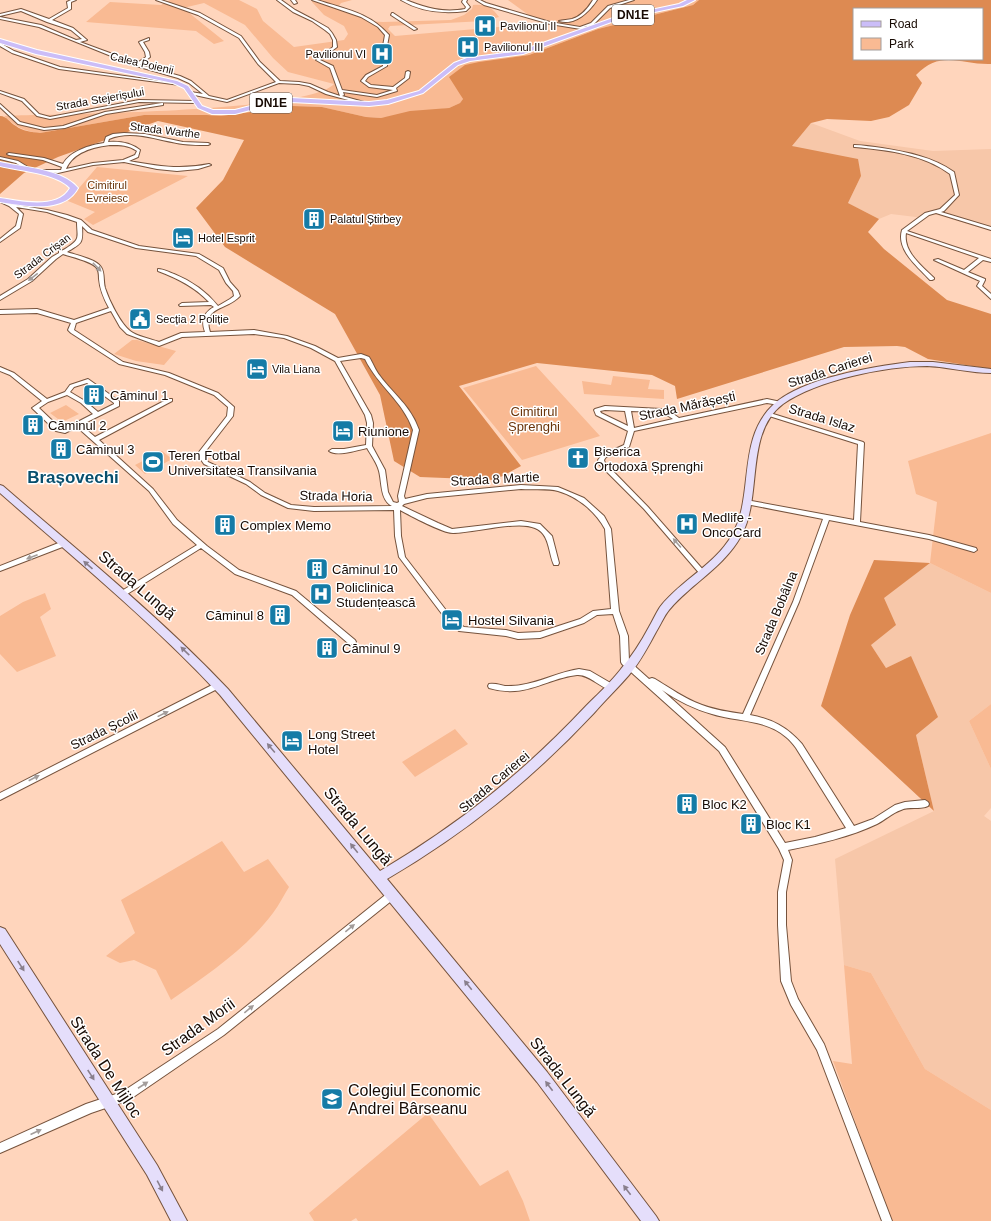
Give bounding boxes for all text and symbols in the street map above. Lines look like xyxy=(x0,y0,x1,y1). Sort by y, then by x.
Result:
road number: DN1E xyxy=(612,5,654,25)
legend xyxy=(853,8,983,60)
hospital icon: Pavilionul II xyxy=(472,13,498,39)
text: Road xyxy=(889,17,918,31)
place label: Pavilionul II xyxy=(500,20,556,32)
hospital icon: Pavilionul III xyxy=(455,34,481,60)
text: Park xyxy=(889,37,915,51)
hospital icon: Pavilionul VI xyxy=(369,41,395,67)
place label: Pavilionul III xyxy=(484,41,543,53)
place label: Pavilionul VI xyxy=(305,48,366,60)
street label: Calea Poienii xyxy=(109,50,175,76)
street label: Strada Stejerișului xyxy=(55,85,145,113)
road number: DN1E xyxy=(250,93,292,113)
street label: Strada Warthe xyxy=(129,120,201,140)
park label: Cimitirul Evreiesc xyxy=(86,179,129,204)
building icon: Palatul Știrbey xyxy=(301,206,327,232)
place label: Palatul Știrbey xyxy=(330,213,401,225)
hotel icon: Hotel Esprit xyxy=(170,225,196,251)
street label: Strada Crișan xyxy=(12,231,72,281)
place label: Hotel Esprit xyxy=(198,232,255,244)
one-way arrow xyxy=(92,262,101,272)
one-way arrow xyxy=(27,273,38,282)
public building icon: Secția 2 Poliție xyxy=(127,306,153,332)
place label: Secția 2 Poliție xyxy=(156,313,229,325)
street label: Strada Carierei xyxy=(786,349,874,391)
hotel icon: Vila Liana xyxy=(244,356,270,382)
place label: Vila Liana xyxy=(272,363,321,375)
building icon: Căminul 1 xyxy=(81,382,107,408)
place label: Căminul 1 xyxy=(110,388,169,403)
street label: Strada Mărășești xyxy=(637,388,737,424)
street label: Strada Islaz xyxy=(787,401,857,435)
park label: Cimitirul Șprenghi xyxy=(508,404,560,434)
building icon: Căminul 2 xyxy=(20,412,46,438)
place label: Căminul 2 xyxy=(48,418,107,433)
hotel icon: Riunione xyxy=(330,418,356,444)
place label: Riunione xyxy=(358,424,409,439)
building icon: Căminul 3 xyxy=(48,436,74,462)
place label: Căminul 3 xyxy=(76,442,135,457)
place label: Biserica Ortodoxă Șprenghi xyxy=(594,444,703,474)
church icon: Biserica Ortodoxă Șprenghi xyxy=(565,445,591,471)
place label: Teren Fotbal Universitatea Transilvania xyxy=(168,448,318,478)
sports icon: Teren Fotbal Universitatea Transilvania xyxy=(140,449,166,475)
district label: Brașovechi xyxy=(27,468,119,487)
street label: Strada 8 Martie xyxy=(450,469,540,489)
street label: Strada Horia xyxy=(299,488,373,504)
place label: Medlife - OncoCard xyxy=(702,510,761,540)
hospital icon: Medlife - OncoCard xyxy=(674,511,700,537)
building icon: Complex Memo xyxy=(212,512,238,538)
place label: Complex Memo xyxy=(240,518,331,533)
one-way arrow xyxy=(672,538,681,548)
street label: Strada Lungă xyxy=(95,547,179,623)
one-way arrow xyxy=(25,554,37,560)
building icon: Căminul 10 xyxy=(304,556,330,582)
one-way arrow xyxy=(82,560,93,569)
place label: Căminul 10 xyxy=(332,562,398,577)
street label: Strada Bobâlna xyxy=(752,568,801,657)
place label: Policlinica Studențească xyxy=(336,580,416,610)
hospital icon: Policlinica Studențească xyxy=(308,581,334,607)
building icon: Căminul 8 xyxy=(267,602,293,628)
hotel icon: Hostel Silvania xyxy=(439,607,465,633)
place label: Căminul 8 xyxy=(205,608,264,623)
place label: Hostel Silvania xyxy=(468,613,555,628)
building icon: Căminul 9 xyxy=(314,635,340,661)
place label: Căminul 9 xyxy=(342,641,401,656)
one-way arrow xyxy=(180,646,190,655)
street label: Strada Școlii xyxy=(68,707,140,753)
one-way arrow xyxy=(158,711,169,717)
place label: Long Street Hotel xyxy=(308,727,376,757)
hotel icon: Long Street Hotel xyxy=(279,728,305,754)
one-way arrow xyxy=(267,743,276,753)
street label: Strada Carierei xyxy=(456,748,532,816)
one-way arrow xyxy=(28,775,40,781)
street label: Strada Lungă xyxy=(321,784,395,868)
building icon: Bloc K2 xyxy=(674,791,700,817)
place label: Bloc K2 xyxy=(702,797,747,812)
building icon: Bloc K1 xyxy=(738,811,764,837)
place label: Bloc K1 xyxy=(766,817,811,832)
one-way arrow xyxy=(350,843,359,853)
one-way arrow xyxy=(345,924,356,932)
one-way arrow xyxy=(17,961,25,971)
one-way arrow xyxy=(463,979,472,990)
street label: Strada Morii xyxy=(158,995,238,1059)
one-way arrow xyxy=(243,1005,254,1014)
street label: Strada De Mijloc xyxy=(67,1013,145,1121)
street label: Strada Lungă xyxy=(527,1034,599,1120)
one-way arrow xyxy=(87,1070,95,1080)
one-way arrow xyxy=(138,1081,148,1089)
one-way arrow xyxy=(545,1081,553,1092)
place label: Colegiul Economic Andrei Bârseanu xyxy=(348,1082,481,1117)
school or university icon: Colegiul Economic Andrei Bârseanu xyxy=(319,1086,345,1112)
one-way arrow xyxy=(30,1129,41,1135)
one-way arrow xyxy=(157,1180,163,1191)
one-way arrow xyxy=(623,1184,632,1195)

